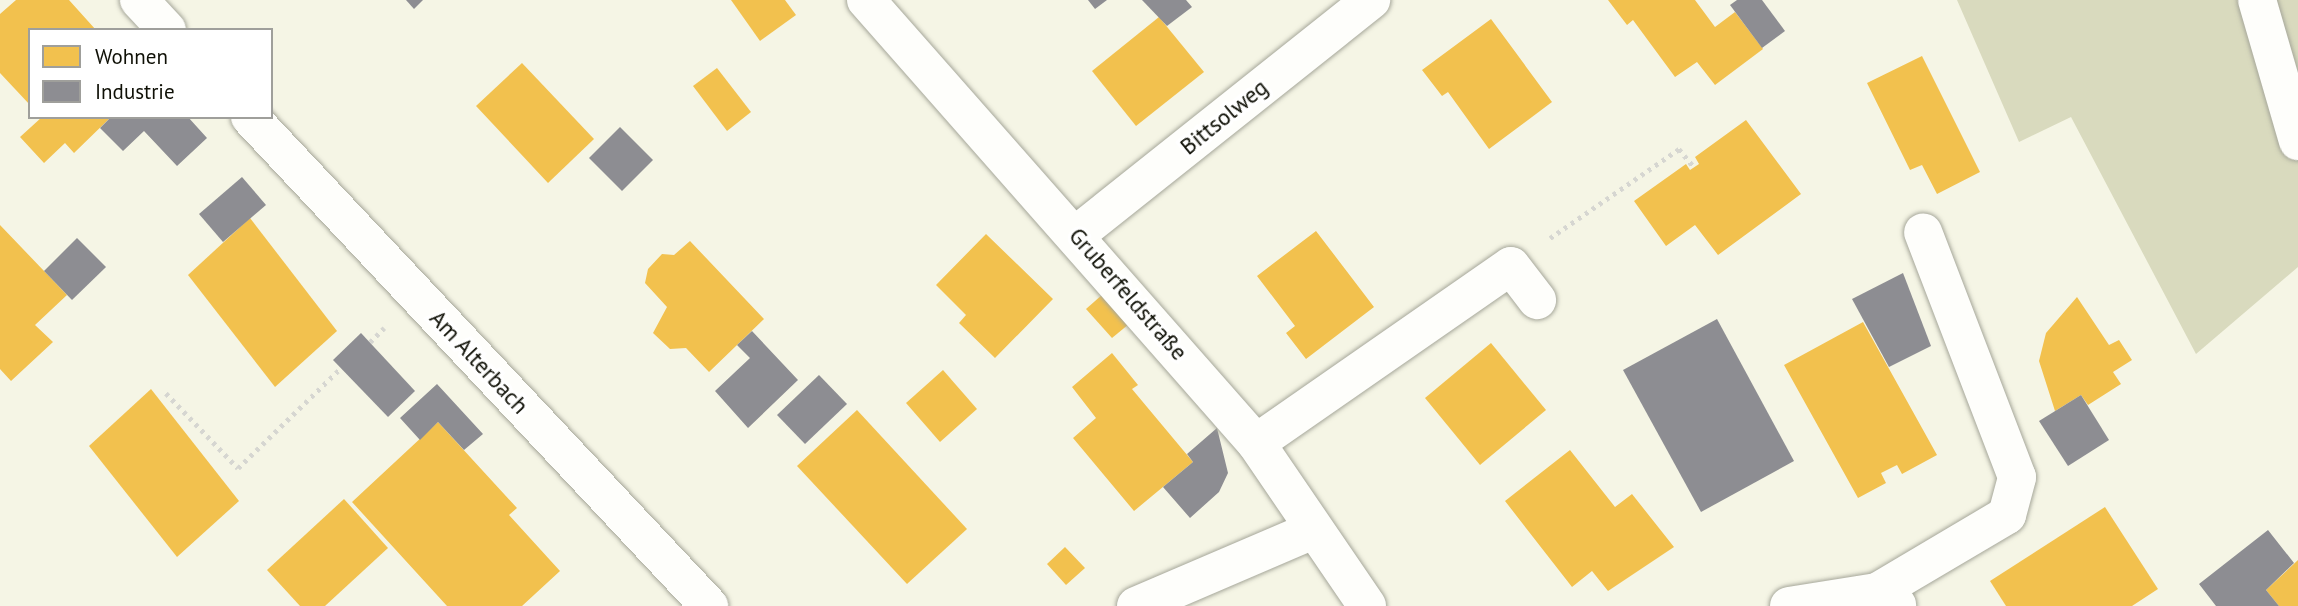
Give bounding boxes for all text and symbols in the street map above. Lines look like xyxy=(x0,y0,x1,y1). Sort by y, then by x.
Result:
legend xyxy=(28,28,273,119)
text: Wohnen xyxy=(95,43,168,70)
street label: Bittsolweg xyxy=(1175,73,1273,161)
text: Industrie xyxy=(95,78,175,105)
street label: Gruberfeldstraße xyxy=(1063,222,1193,366)
street label: Am Alterbach xyxy=(424,304,534,420)

